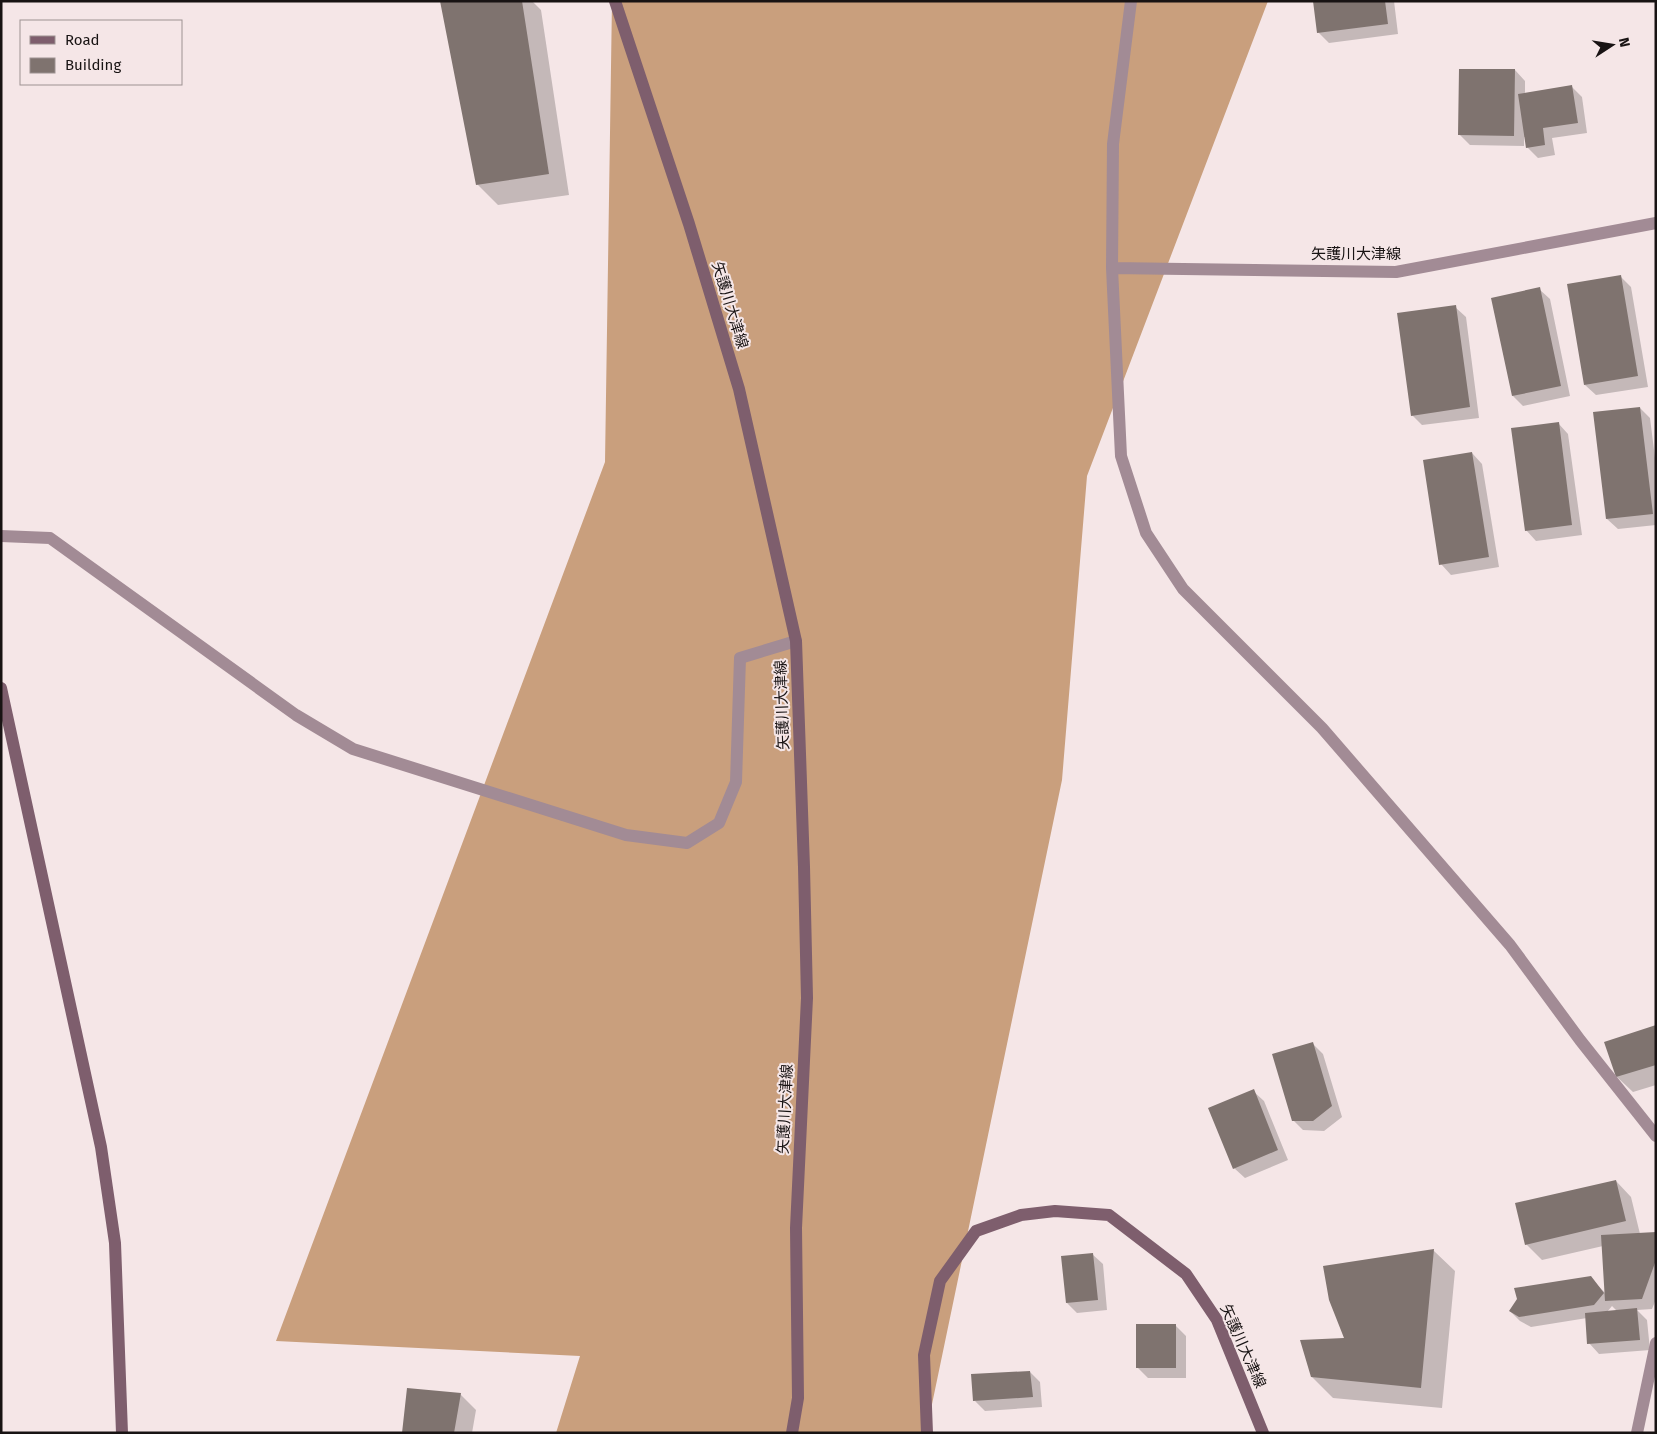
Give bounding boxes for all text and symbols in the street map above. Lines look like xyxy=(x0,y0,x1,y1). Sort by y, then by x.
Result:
legend xyxy=(20,20,182,85)
north arrow xyxy=(1587,20,1637,70)
text: Road xyxy=(65,31,100,49)
text: N xyxy=(1615,36,1634,49)
text: Building xyxy=(65,56,121,74)
street label: 矢護川大津線 xyxy=(1311,245,1401,263)
street label: 矢護川大津線 xyxy=(708,259,752,351)
street label: 矢護川大津線 xyxy=(771,660,793,750)
street label: 矢護川大津線 xyxy=(774,1064,796,1154)
street label: 矢護川大津線 xyxy=(1216,1301,1270,1391)

